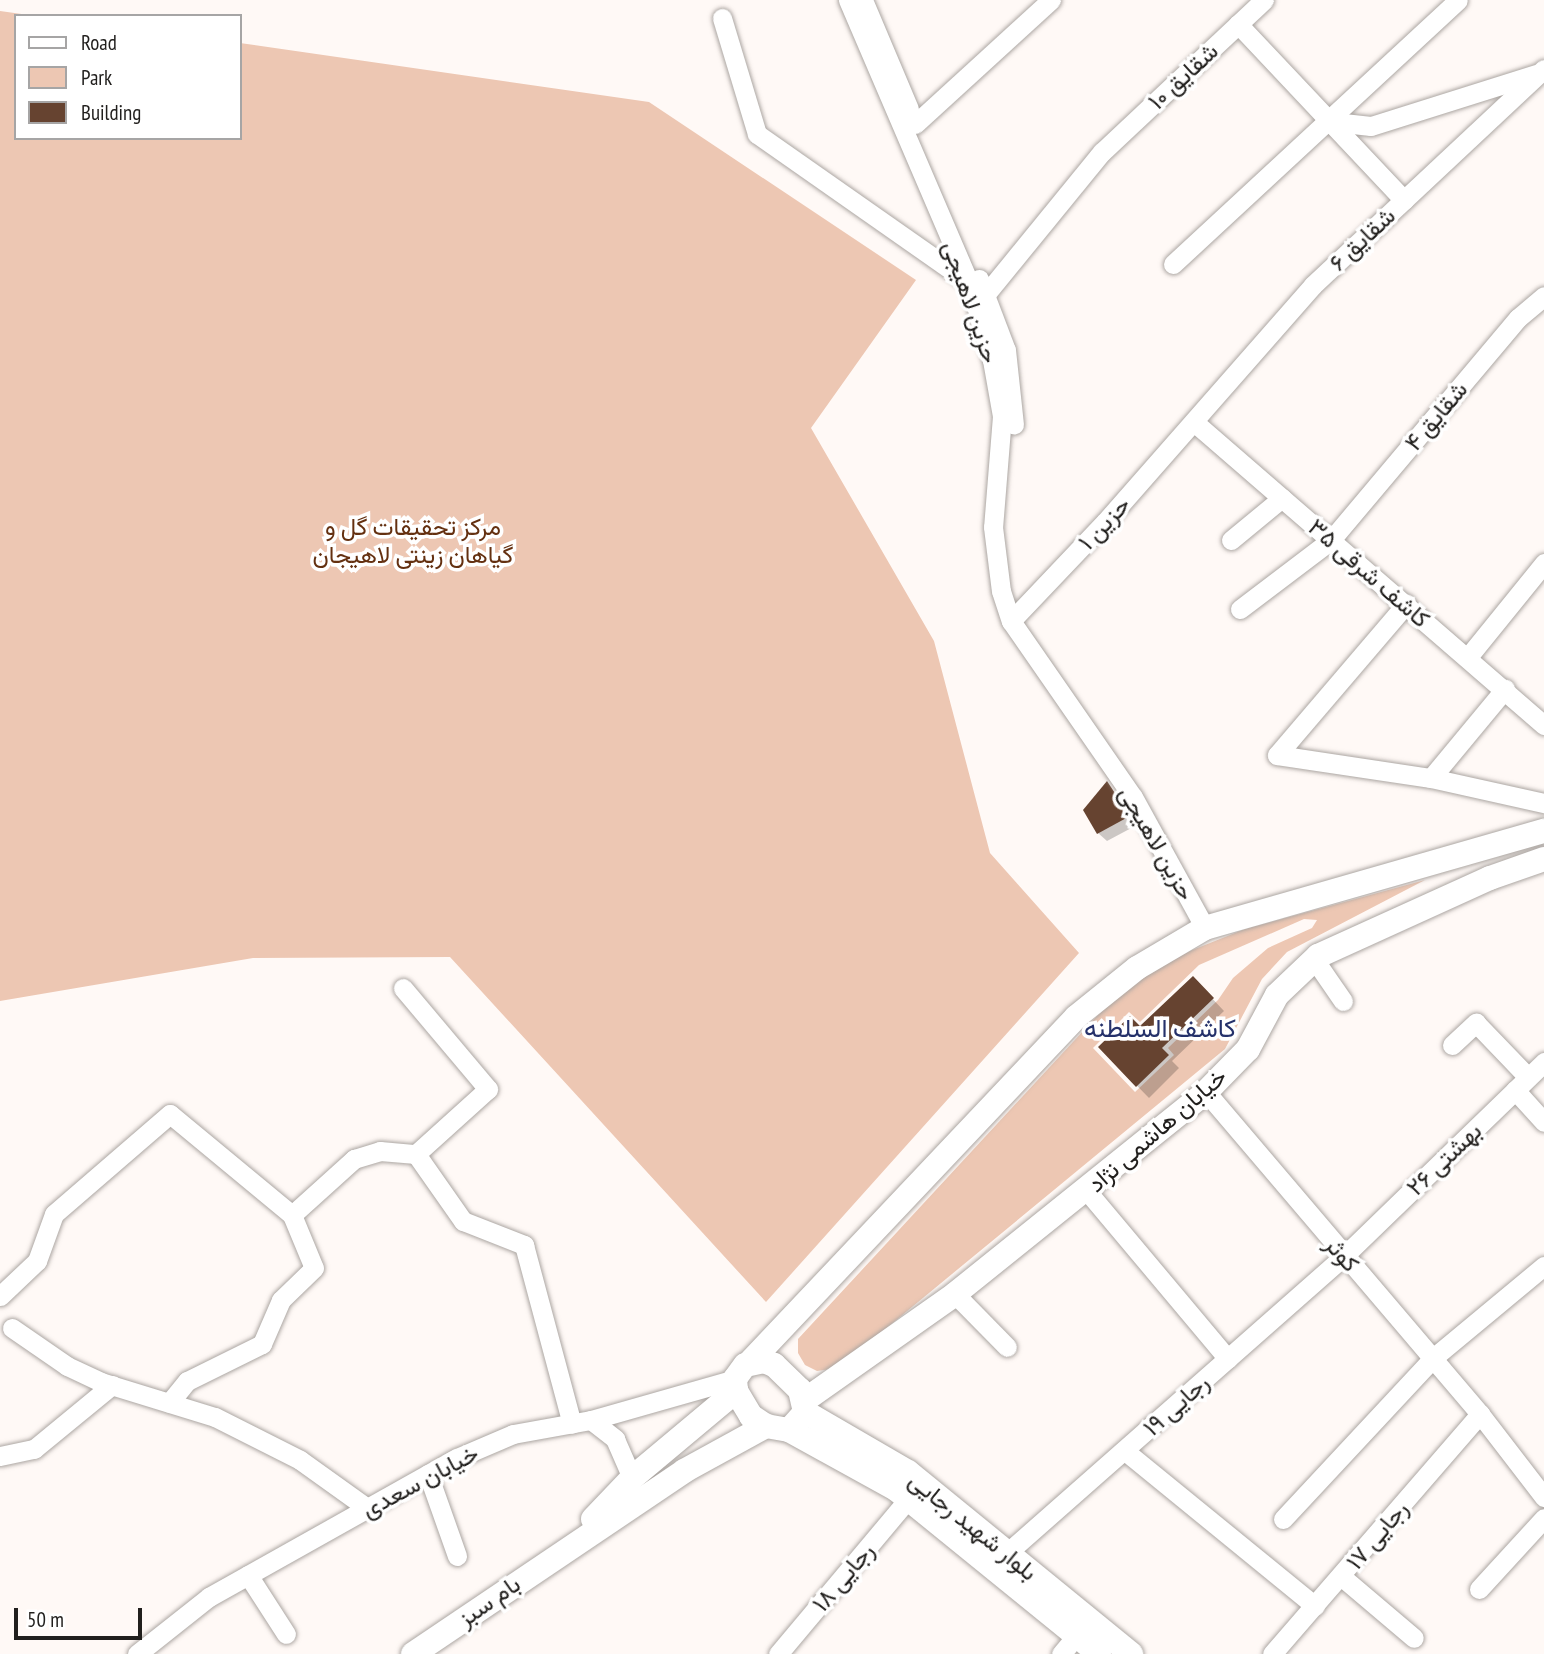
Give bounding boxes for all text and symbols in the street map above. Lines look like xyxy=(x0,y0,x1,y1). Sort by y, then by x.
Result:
legend xyxy=(14,14,242,140)
text: Road xyxy=(81,29,117,56)
street label: شقایق ۱۰ xyxy=(1142,36,1224,116)
text: Park xyxy=(81,64,112,91)
text: Building xyxy=(81,99,141,126)
street label: شقایق ۶ xyxy=(1323,201,1401,277)
street label: حزین لاهیجی xyxy=(937,237,1005,367)
street label: شقایق ۴ xyxy=(1399,375,1473,457)
street label: حزین ۱ xyxy=(1072,490,1136,556)
street label: کاشف شرقی ۳۵ xyxy=(1302,512,1436,634)
park label: مرکز تحقیقات گل و گیاهان زینتی لاهیجان xyxy=(313,513,513,569)
street label: حزین لاهیجی xyxy=(1113,781,1201,905)
district label: کاشف السلطنه xyxy=(1084,1012,1236,1044)
street label: خیابان هاشمی نژاد xyxy=(1082,1062,1232,1198)
street label: بهشتی ۲۶ xyxy=(1401,1116,1487,1202)
street label: کوثر xyxy=(1319,1230,1365,1278)
street label: رجایی ۱۹ xyxy=(1137,1368,1215,1442)
street label: خیابان سعدی xyxy=(357,1438,483,1524)
street label: بلوار شهید رجایی xyxy=(903,1465,1043,1587)
street label: رجایی ۱۷ xyxy=(1340,1495,1414,1575)
street label: رجایی ۱۸ xyxy=(806,1537,880,1617)
street label: بام سبز xyxy=(452,1569,526,1633)
scale bar xyxy=(18,1594,145,1638)
text: 50 m xyxy=(27,1606,64,1633)

